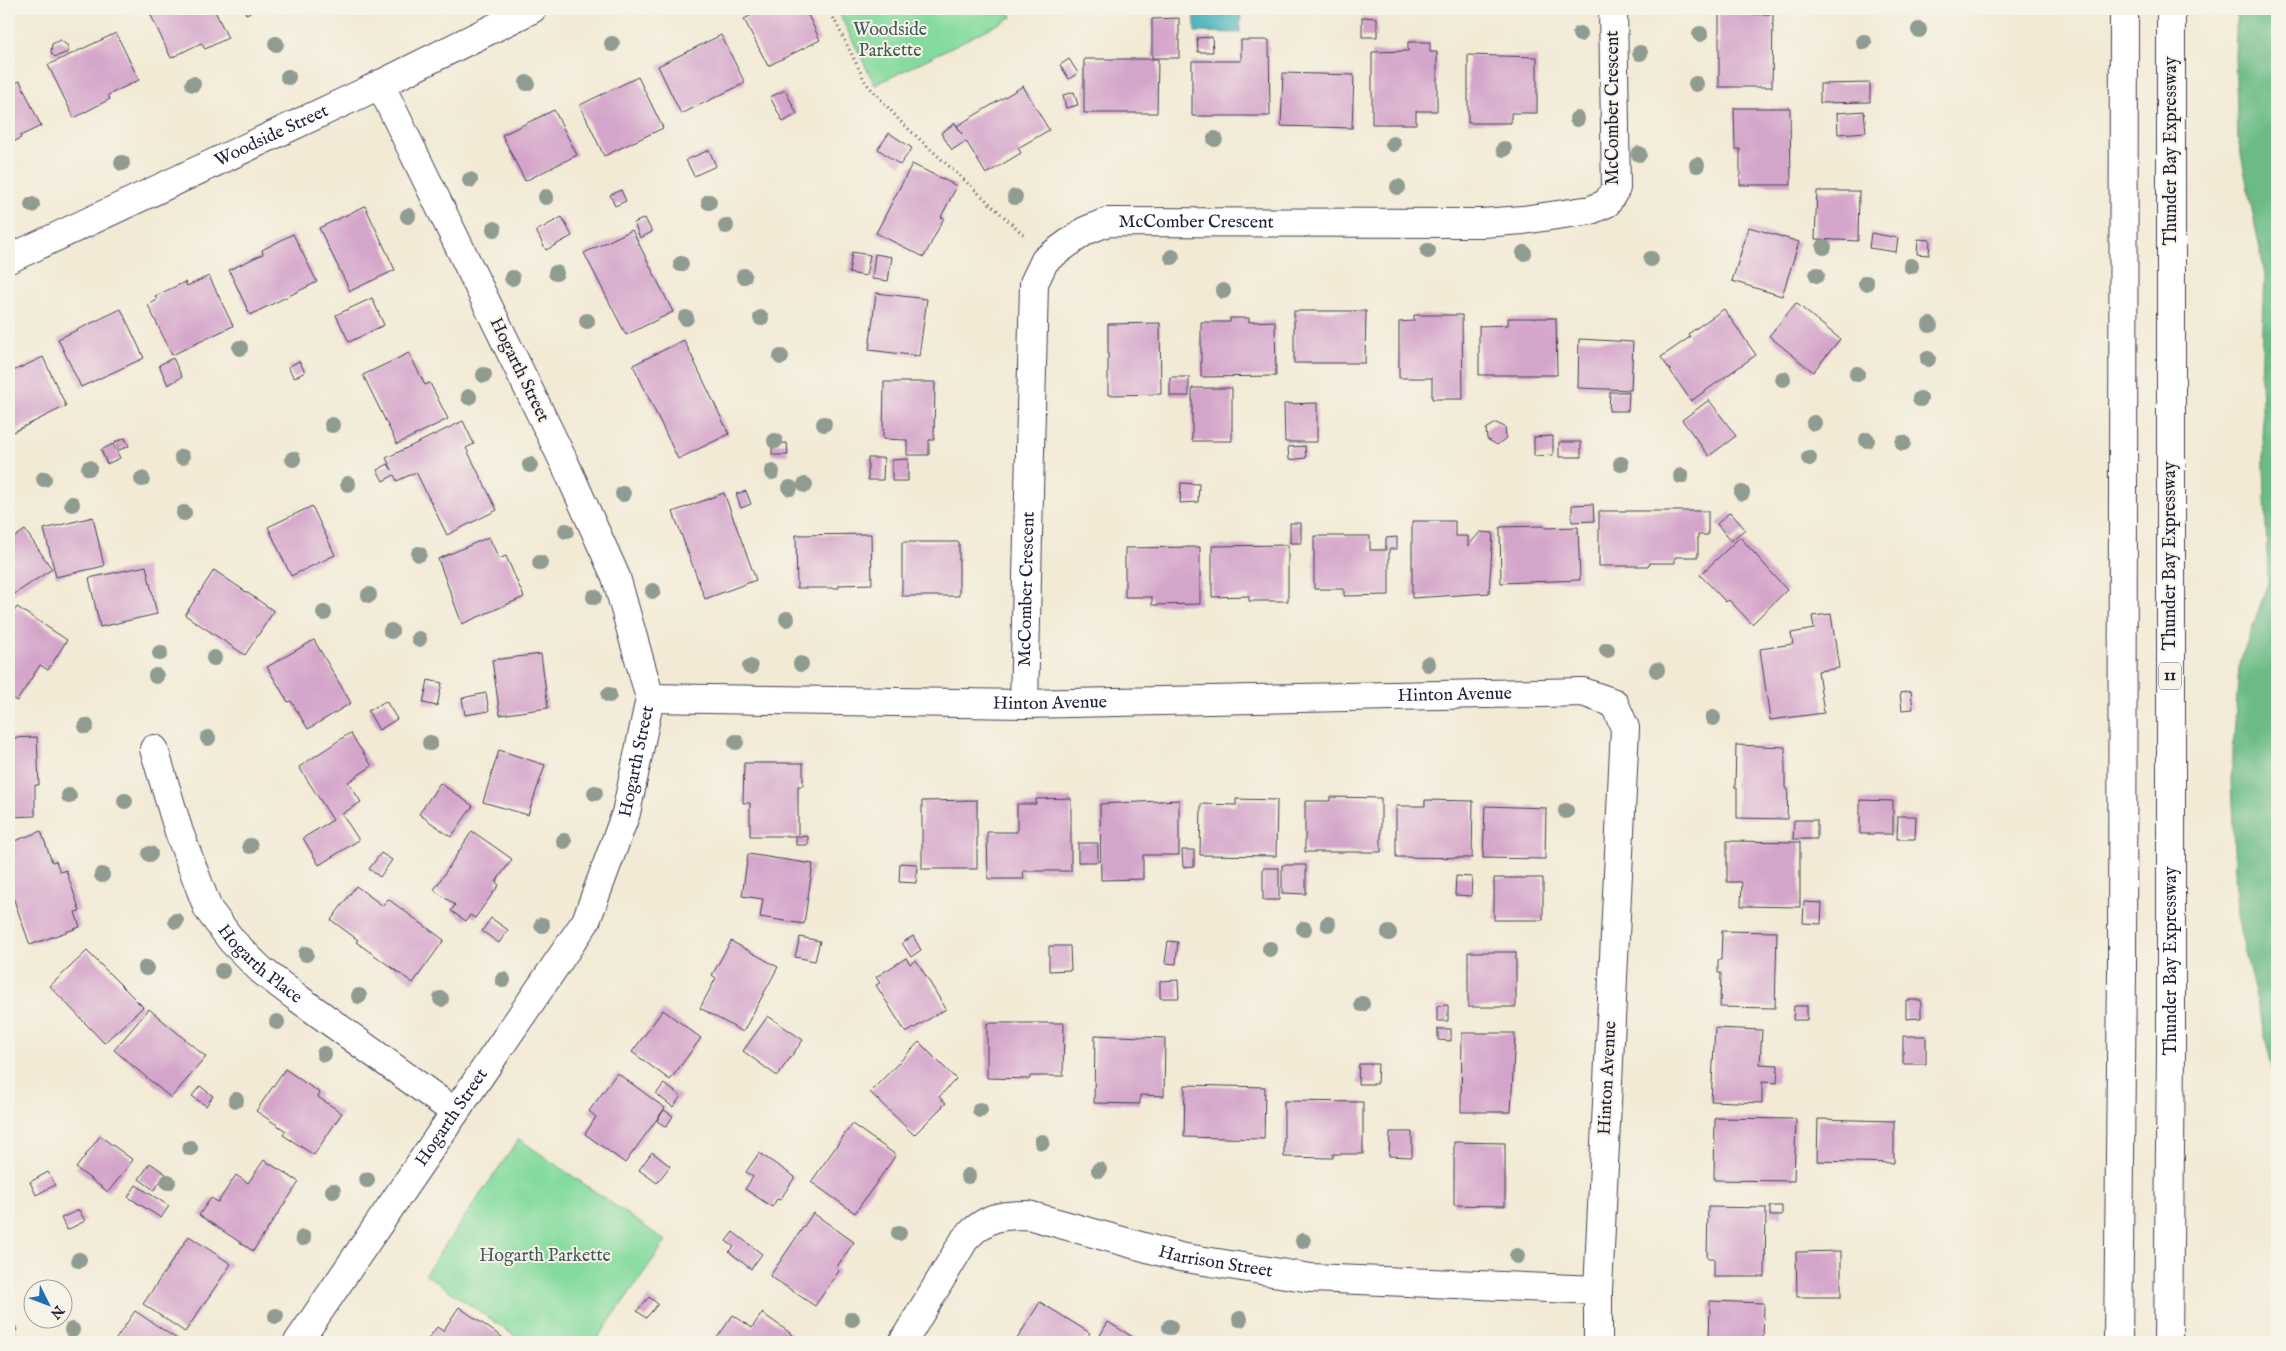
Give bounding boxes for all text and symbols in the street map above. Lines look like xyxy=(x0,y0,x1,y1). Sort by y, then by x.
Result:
park label: Woodside Parkette xyxy=(853,19,927,63)
street label: McComber Crescent xyxy=(1602,30,1625,186)
street label: Thunder Bay Expressway xyxy=(2160,56,2183,246)
street label: Woodside Street xyxy=(211,99,332,172)
street label: McComber Crescent xyxy=(1119,211,1274,234)
street label: Hogarth Street xyxy=(484,314,554,426)
street label: Thunder Bay Expressway xyxy=(2159,461,2182,651)
street label: McComber Crescent xyxy=(1013,511,1040,667)
road number: 11 xyxy=(2159,662,2181,689)
street label: Hinton Avenue xyxy=(1398,682,1512,707)
street label: Hinton Avenue xyxy=(993,691,1107,716)
street label: Hogarth Street xyxy=(614,703,660,819)
street label: Thunder Bay Expressway xyxy=(2160,866,2183,1056)
street label: Hogarth Place xyxy=(212,920,307,1009)
street label: Hinton Avenue xyxy=(1594,1020,1622,1136)
street label: Hogarth Street xyxy=(410,1064,493,1171)
street label: Harrison Street xyxy=(1156,1240,1274,1283)
park label: Hogarth Parkette xyxy=(479,1245,611,1268)
north arrow xyxy=(22,1278,72,1328)
text: N xyxy=(46,1301,68,1323)

